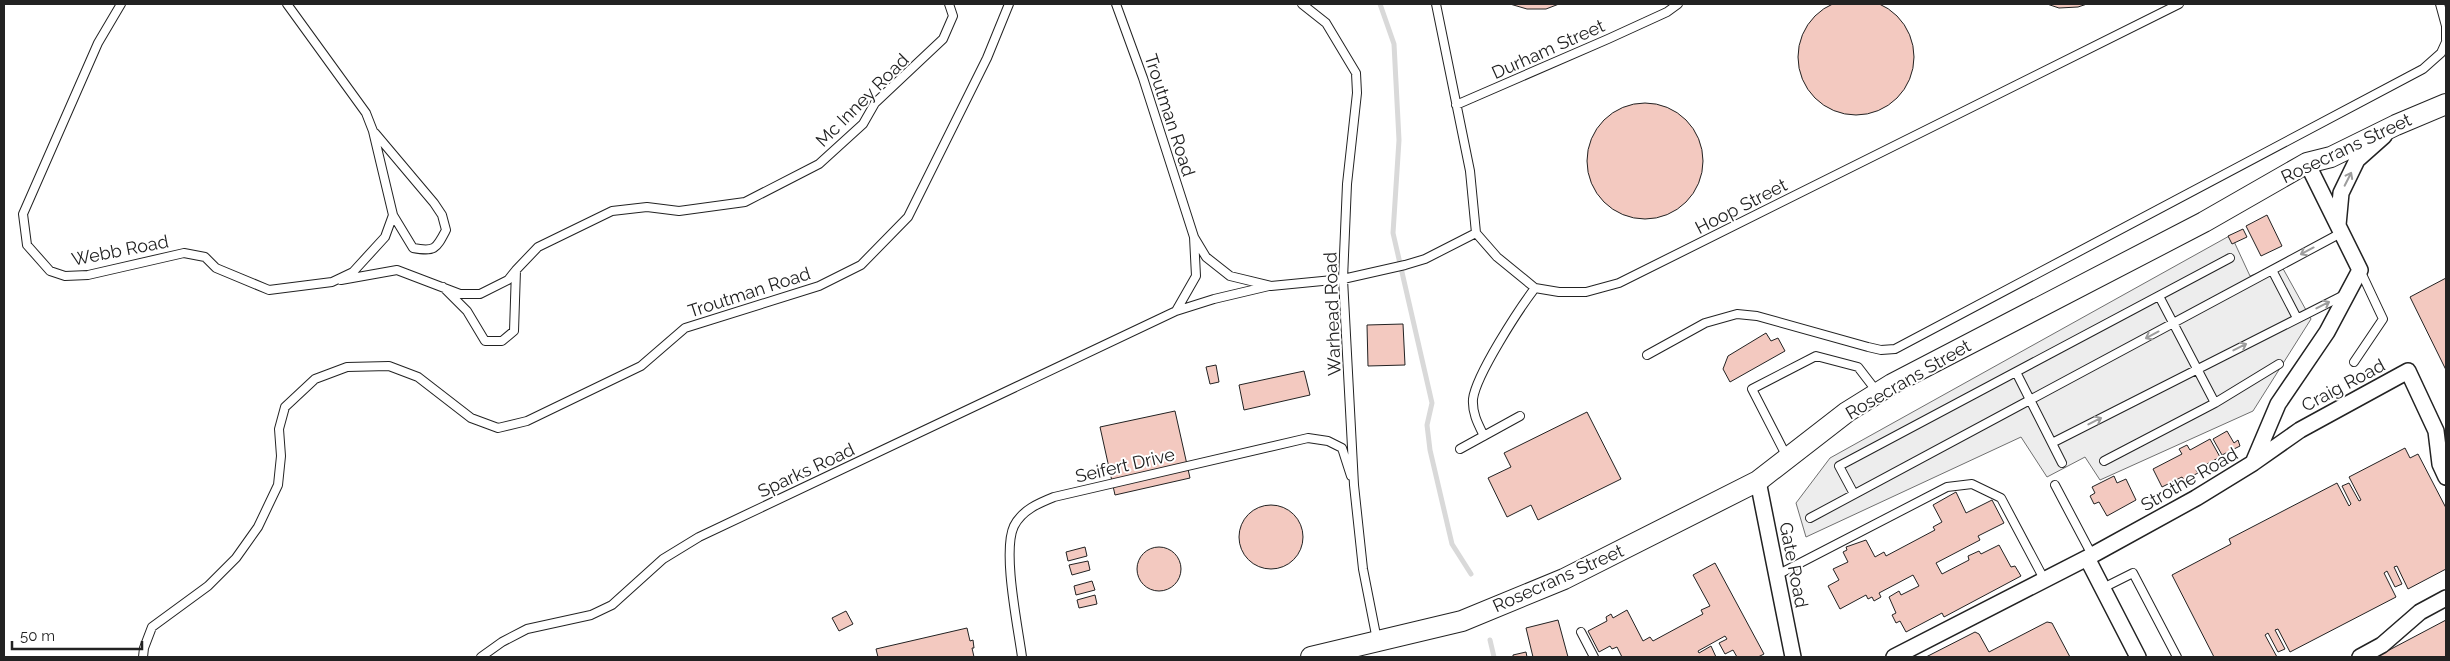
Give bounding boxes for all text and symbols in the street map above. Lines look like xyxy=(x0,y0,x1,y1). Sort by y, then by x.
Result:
street label: Durham Street xyxy=(1488,15,1608,83)
street label: Mc Inney Road xyxy=(811,49,913,151)
street label: Troutman Road xyxy=(1140,51,1200,179)
street label: Rosecrans Street xyxy=(2278,109,2414,187)
one-way arrow xyxy=(2344,172,2353,187)
street label: Hoop Street xyxy=(1692,174,1790,238)
street label: Webb Road xyxy=(70,230,170,270)
one-way arrow xyxy=(2300,247,2314,257)
street label: Warhead Road xyxy=(1319,252,1345,376)
street label: Troutman Road xyxy=(685,262,813,322)
one-way arrow xyxy=(2315,300,2330,309)
one-way arrow xyxy=(2145,331,2160,340)
street label: Rosecrans Street xyxy=(1842,335,1974,423)
one-way arrow xyxy=(2232,342,2247,351)
street label: Craig Road xyxy=(2298,354,2388,416)
one-way arrow xyxy=(2087,416,2102,425)
street label: Sparks Road xyxy=(754,438,858,502)
street label: Seifert Drive xyxy=(1073,443,1177,487)
street label: Strothe Road xyxy=(2137,443,2241,515)
street label: Gate Road xyxy=(1775,520,1813,610)
street label: Rosecrans Street xyxy=(1489,540,1627,616)
scale bar xyxy=(12,618,142,650)
text: 50 m xyxy=(20,627,55,645)

